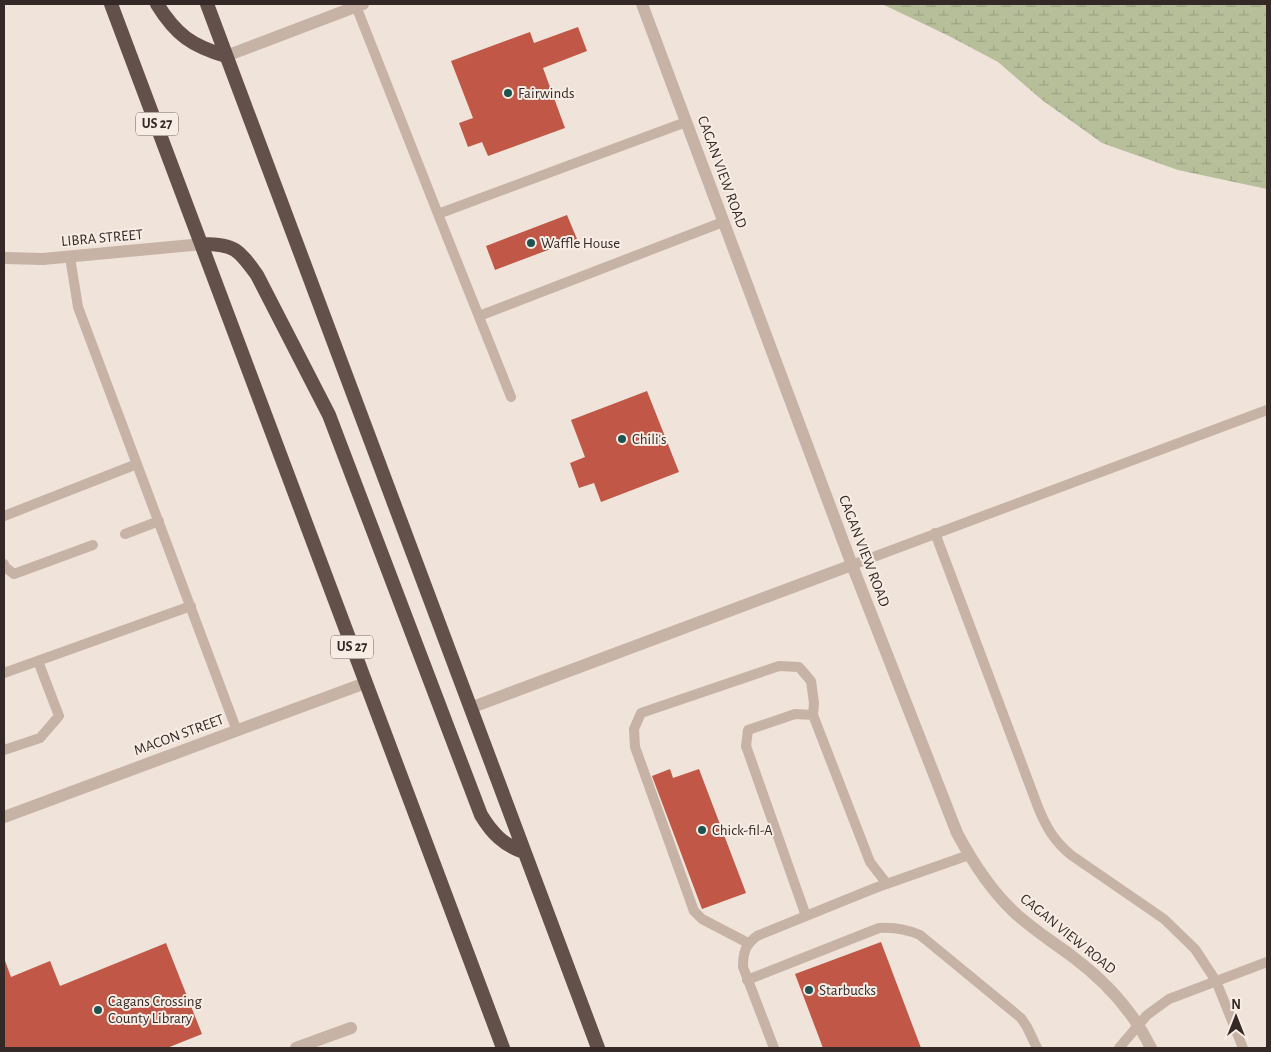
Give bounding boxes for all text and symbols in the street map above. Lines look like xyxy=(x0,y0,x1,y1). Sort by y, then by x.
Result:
place label: Fairwinds xyxy=(518,86,574,101)
marker: Fairwinds xyxy=(502,87,514,99)
road number: US 27 xyxy=(136,112,178,136)
street label: CAGAN VIEW ROAD xyxy=(695,114,749,230)
street label: LIBRA STREET xyxy=(60,227,144,249)
place label: Waffle House xyxy=(541,236,620,251)
marker: Waffle House xyxy=(525,237,537,249)
place label: Chili's xyxy=(632,432,667,447)
marker: Chili's xyxy=(616,433,628,445)
street label: CAGAN VIEW ROAD xyxy=(836,493,892,609)
road number: US 27 xyxy=(331,636,373,659)
street label: MACON STREET xyxy=(132,712,227,758)
place label: Chick-fil-A xyxy=(712,823,773,838)
marker: Chick-fil-A xyxy=(696,824,708,836)
street label: CAGAN VIEW ROAD xyxy=(1017,891,1119,977)
place label: Starbucks xyxy=(819,983,876,998)
marker: Starbucks xyxy=(803,984,815,996)
north arrow xyxy=(1211,992,1261,1042)
place label: Cagans Crossing County Library xyxy=(108,994,203,1026)
text: N xyxy=(1231,998,1241,1012)
marker: Cagans Crossing County Library xyxy=(92,1004,104,1016)

